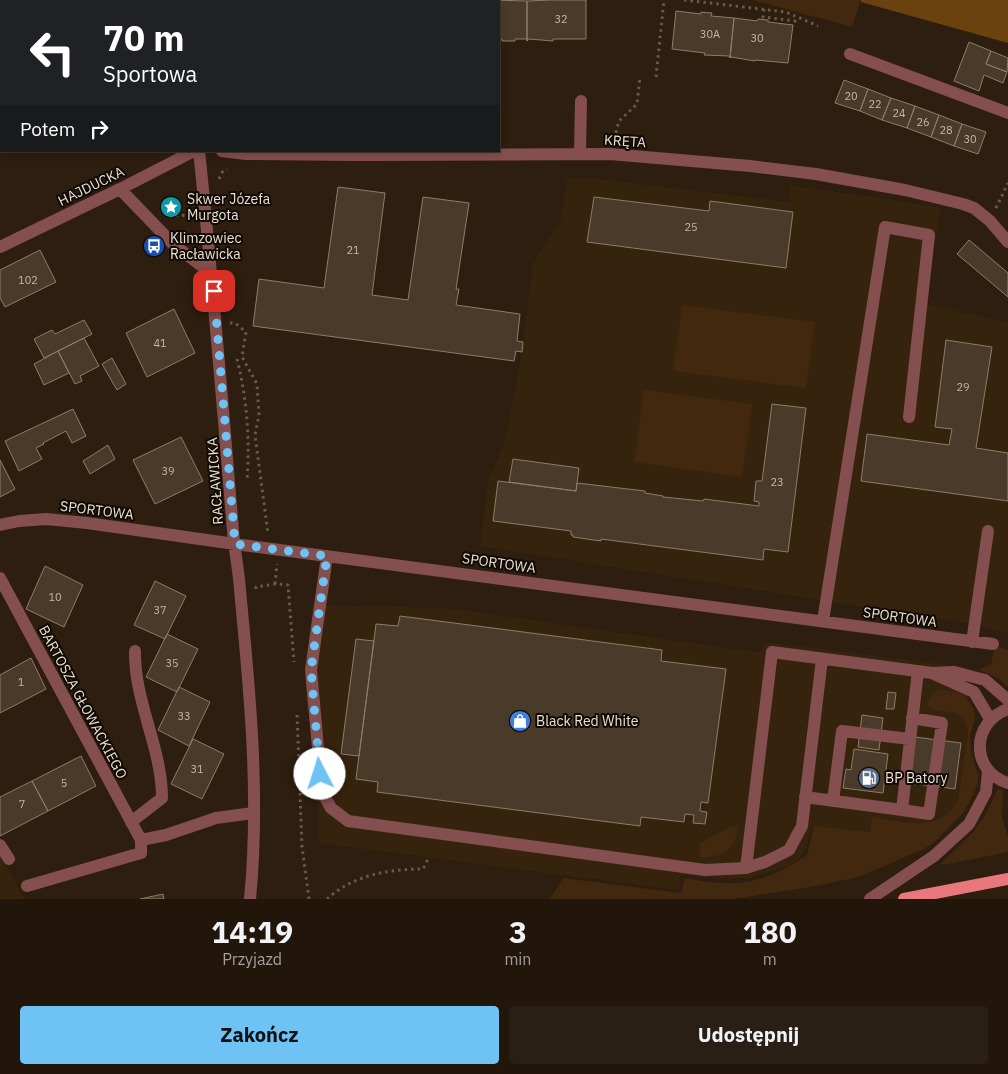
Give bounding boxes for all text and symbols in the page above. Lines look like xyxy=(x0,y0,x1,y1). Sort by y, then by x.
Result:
house number: 32 xyxy=(554,12,568,26)
text: 70 m xyxy=(103,15,185,61)
icon: left xyxy=(20,20,85,85)
house number: 30A xyxy=(700,27,720,41)
house number: 30 xyxy=(750,31,764,45)
text: Sportowa xyxy=(103,59,197,88)
house number: 20 xyxy=(844,89,858,103)
house number: 22 xyxy=(868,97,882,111)
house number: 24 xyxy=(892,106,906,120)
icon: right xyxy=(85,115,113,143)
house number: 26 xyxy=(916,115,930,129)
text: Potem xyxy=(20,117,75,141)
house number: 28 xyxy=(939,123,953,137)
street label: KRĘTA xyxy=(603,131,647,151)
house number: 30 xyxy=(963,132,977,146)
street label: HAJDUCKA xyxy=(55,162,127,210)
place label: Skwer Józefa Murgota xyxy=(187,190,271,224)
place icon: Skwer Józefa Murgota xyxy=(159,195,183,219)
house number: 25 xyxy=(684,220,698,234)
place label: Klimzowiec Racławicka xyxy=(170,229,242,263)
bus stop icon: Klimzowiec Racławicka xyxy=(142,234,166,258)
house number: 21 xyxy=(346,243,360,257)
pin xyxy=(193,270,235,312)
house number: 102 xyxy=(18,273,38,287)
icon: arrive xyxy=(200,277,228,305)
house number: 41 xyxy=(153,336,167,350)
house number: 29 xyxy=(956,380,970,394)
street label: RACŁAWICKA xyxy=(203,437,227,525)
house number: 39 xyxy=(161,464,175,478)
house number: 23 xyxy=(770,475,784,489)
street label: SPORTOWA xyxy=(59,497,135,523)
street label: SPORTOWA xyxy=(461,549,537,577)
house number: 10 xyxy=(48,590,62,604)
house number: 37 xyxy=(153,603,167,617)
street label: SPORTOWA xyxy=(862,603,938,631)
street label: BARTOSZA GŁOWACKIEGO xyxy=(35,622,131,782)
house number: 35 xyxy=(165,656,179,670)
house number: 1 xyxy=(18,675,25,689)
house number: 33 xyxy=(177,709,191,723)
shop icon: Black Red White xyxy=(508,709,532,733)
place label: Black Red White xyxy=(536,712,639,730)
position arrow xyxy=(293,747,345,799)
house number: 31 xyxy=(190,762,204,776)
fuel station icon: BP Batory xyxy=(857,766,881,790)
place label: BP Batory xyxy=(885,769,948,787)
house number: 5 xyxy=(61,776,67,790)
house number: 7 xyxy=(19,797,25,811)
text: 14:19 xyxy=(211,912,293,951)
text: 3 xyxy=(509,912,527,951)
text: 180 xyxy=(743,912,797,951)
text: Przyjazd xyxy=(222,949,282,969)
text: min xyxy=(504,949,531,969)
text: m xyxy=(763,949,777,969)
button: Zakończ xyxy=(20,1006,499,1064)
button: Udostępnij xyxy=(509,1006,988,1064)

